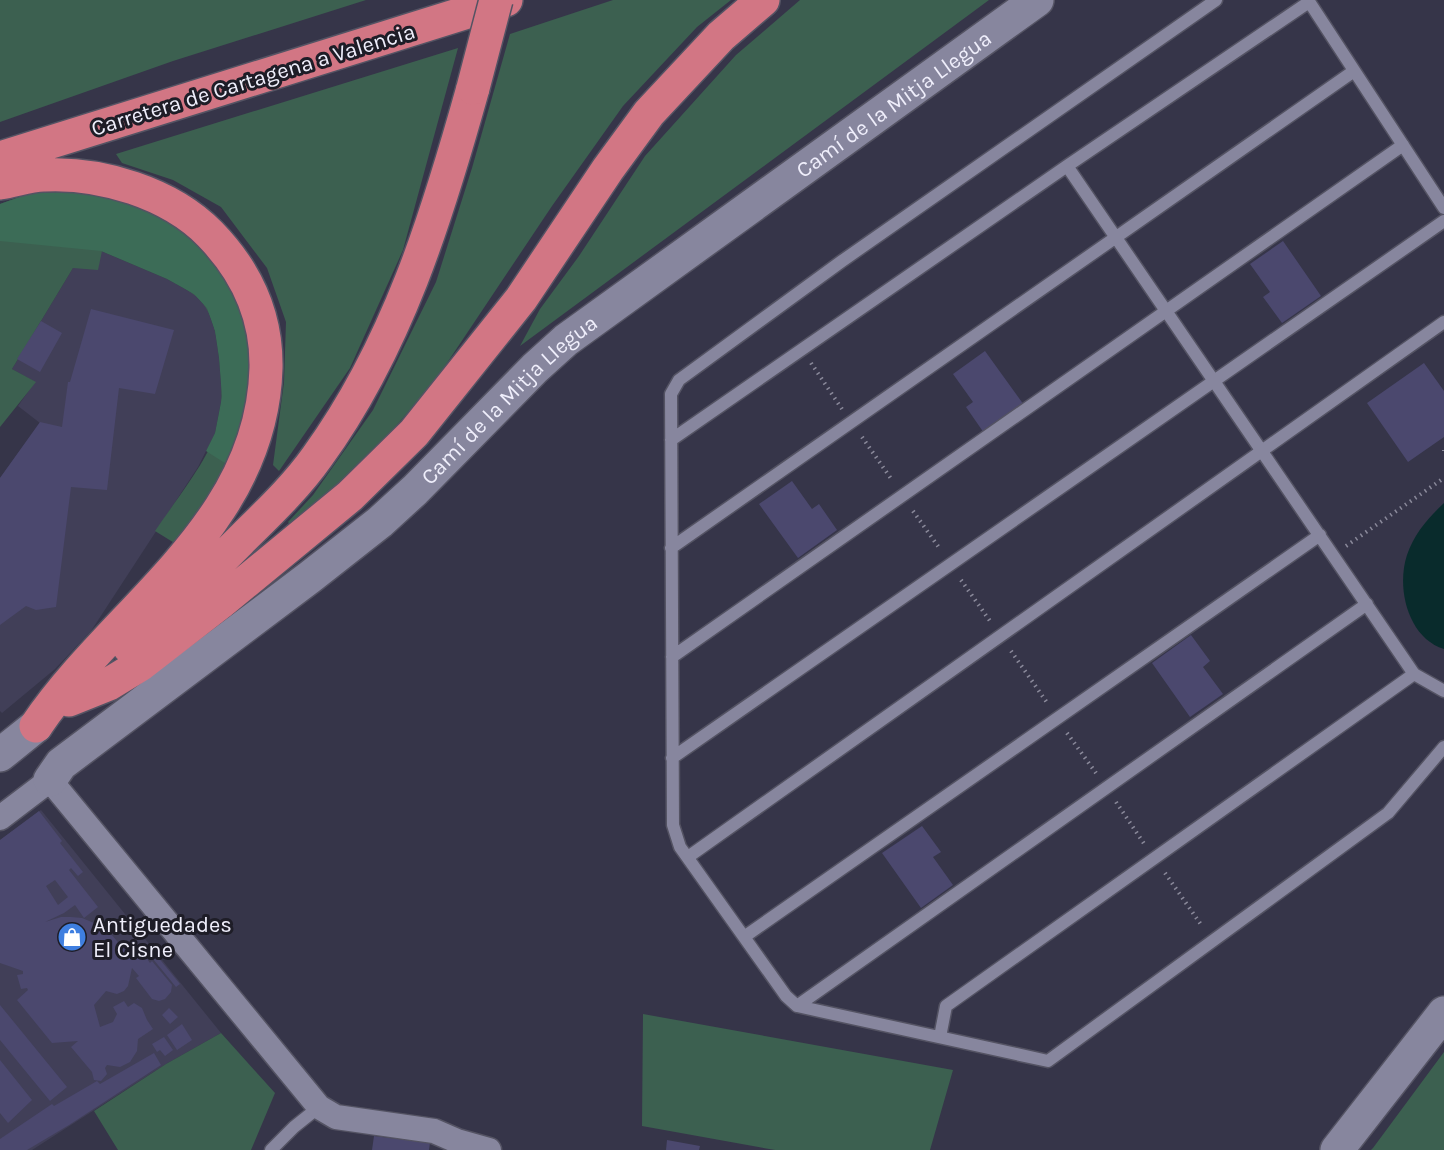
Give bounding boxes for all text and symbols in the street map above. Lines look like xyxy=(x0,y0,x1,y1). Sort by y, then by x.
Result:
street label: Carretera de Cartagena a Valencia xyxy=(88,18,418,142)
street label: Camí de la Mitja Llegua xyxy=(791,25,997,184)
street label: Camí de la Mitja Llegua xyxy=(416,310,603,490)
place label: Antiguedades El Cisne xyxy=(93,912,232,963)
shop icon: Antiguedades El Cisne xyxy=(56,921,88,953)

